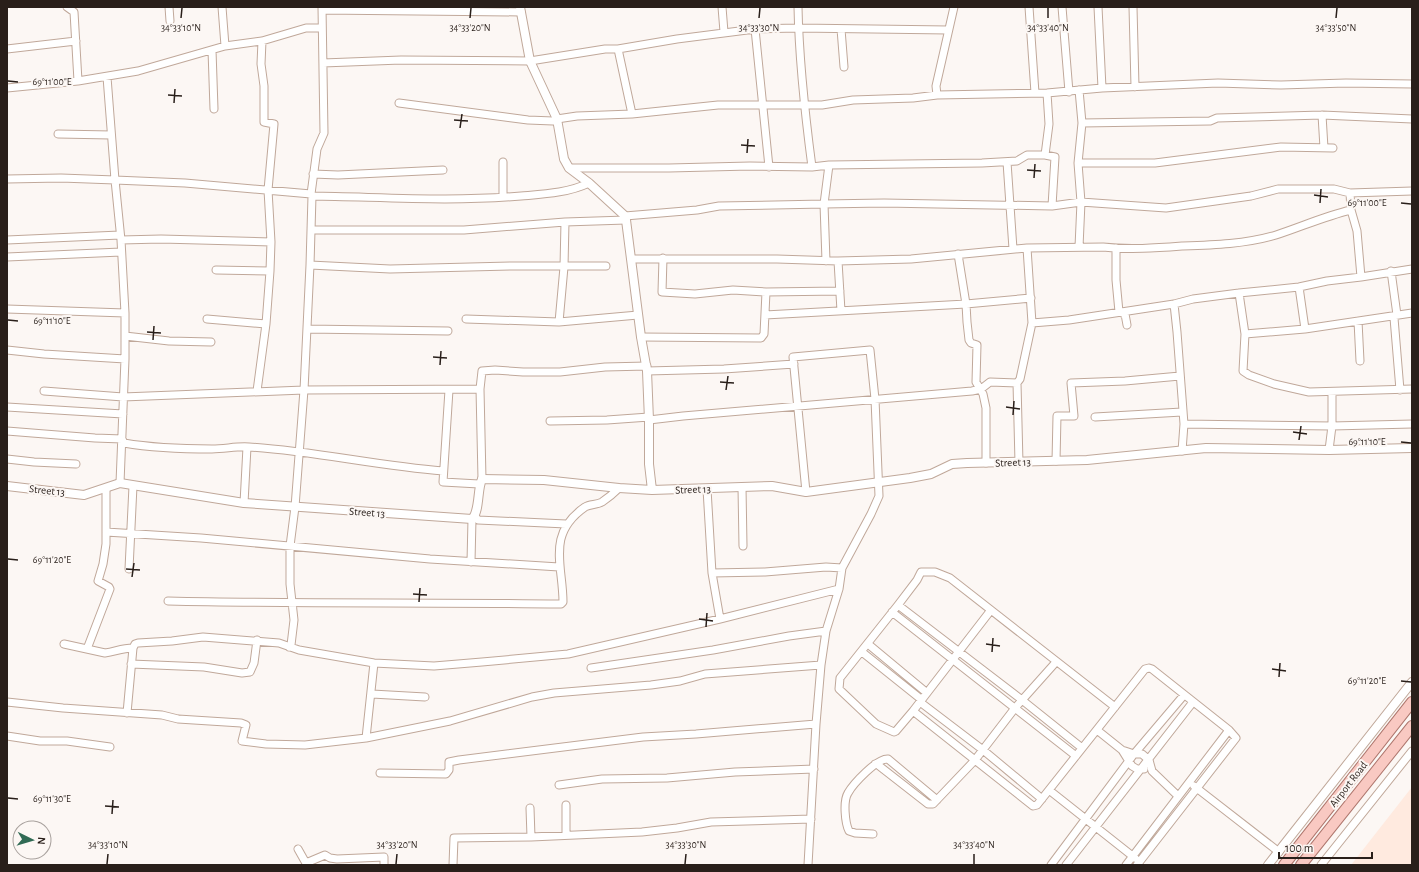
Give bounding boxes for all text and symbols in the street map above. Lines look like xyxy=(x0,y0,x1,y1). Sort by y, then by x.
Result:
text: 34°33'10"N xyxy=(161,23,201,33)
text: 34°33'20"N xyxy=(449,23,491,33)
text: 34°33'30"N xyxy=(739,23,779,33)
text: 34°33'40"N xyxy=(1027,23,1069,33)
text: 34°33'50"N xyxy=(1316,23,1356,33)
text: 69°11'00"E xyxy=(32,77,72,87)
text: 69°11'00"E xyxy=(1347,198,1387,208)
text: 69°11'10"E xyxy=(33,316,71,326)
text: 69°11'10"E xyxy=(1348,437,1386,447)
street label: Street 13 xyxy=(995,456,1032,469)
street label: Street 13 xyxy=(28,483,66,498)
street label: Street 13 xyxy=(675,483,712,496)
street label: Street 13 xyxy=(349,506,386,519)
text: 69°11'20"E xyxy=(33,555,71,565)
text: 69°11'20"E xyxy=(1348,676,1386,686)
street label: Airport Road xyxy=(1327,759,1370,809)
text: 69°11'30"E xyxy=(33,794,71,804)
north arrow xyxy=(12,820,52,860)
scale bar xyxy=(1279,834,1372,860)
text: N xyxy=(36,837,47,845)
text: 34°33'10"N xyxy=(88,840,128,850)
text: 34°33'20"N xyxy=(376,840,418,850)
text: 34°33'30"N xyxy=(666,840,706,850)
text: 34°33'40"N xyxy=(953,840,995,850)
text: 100 m xyxy=(1285,842,1313,854)

